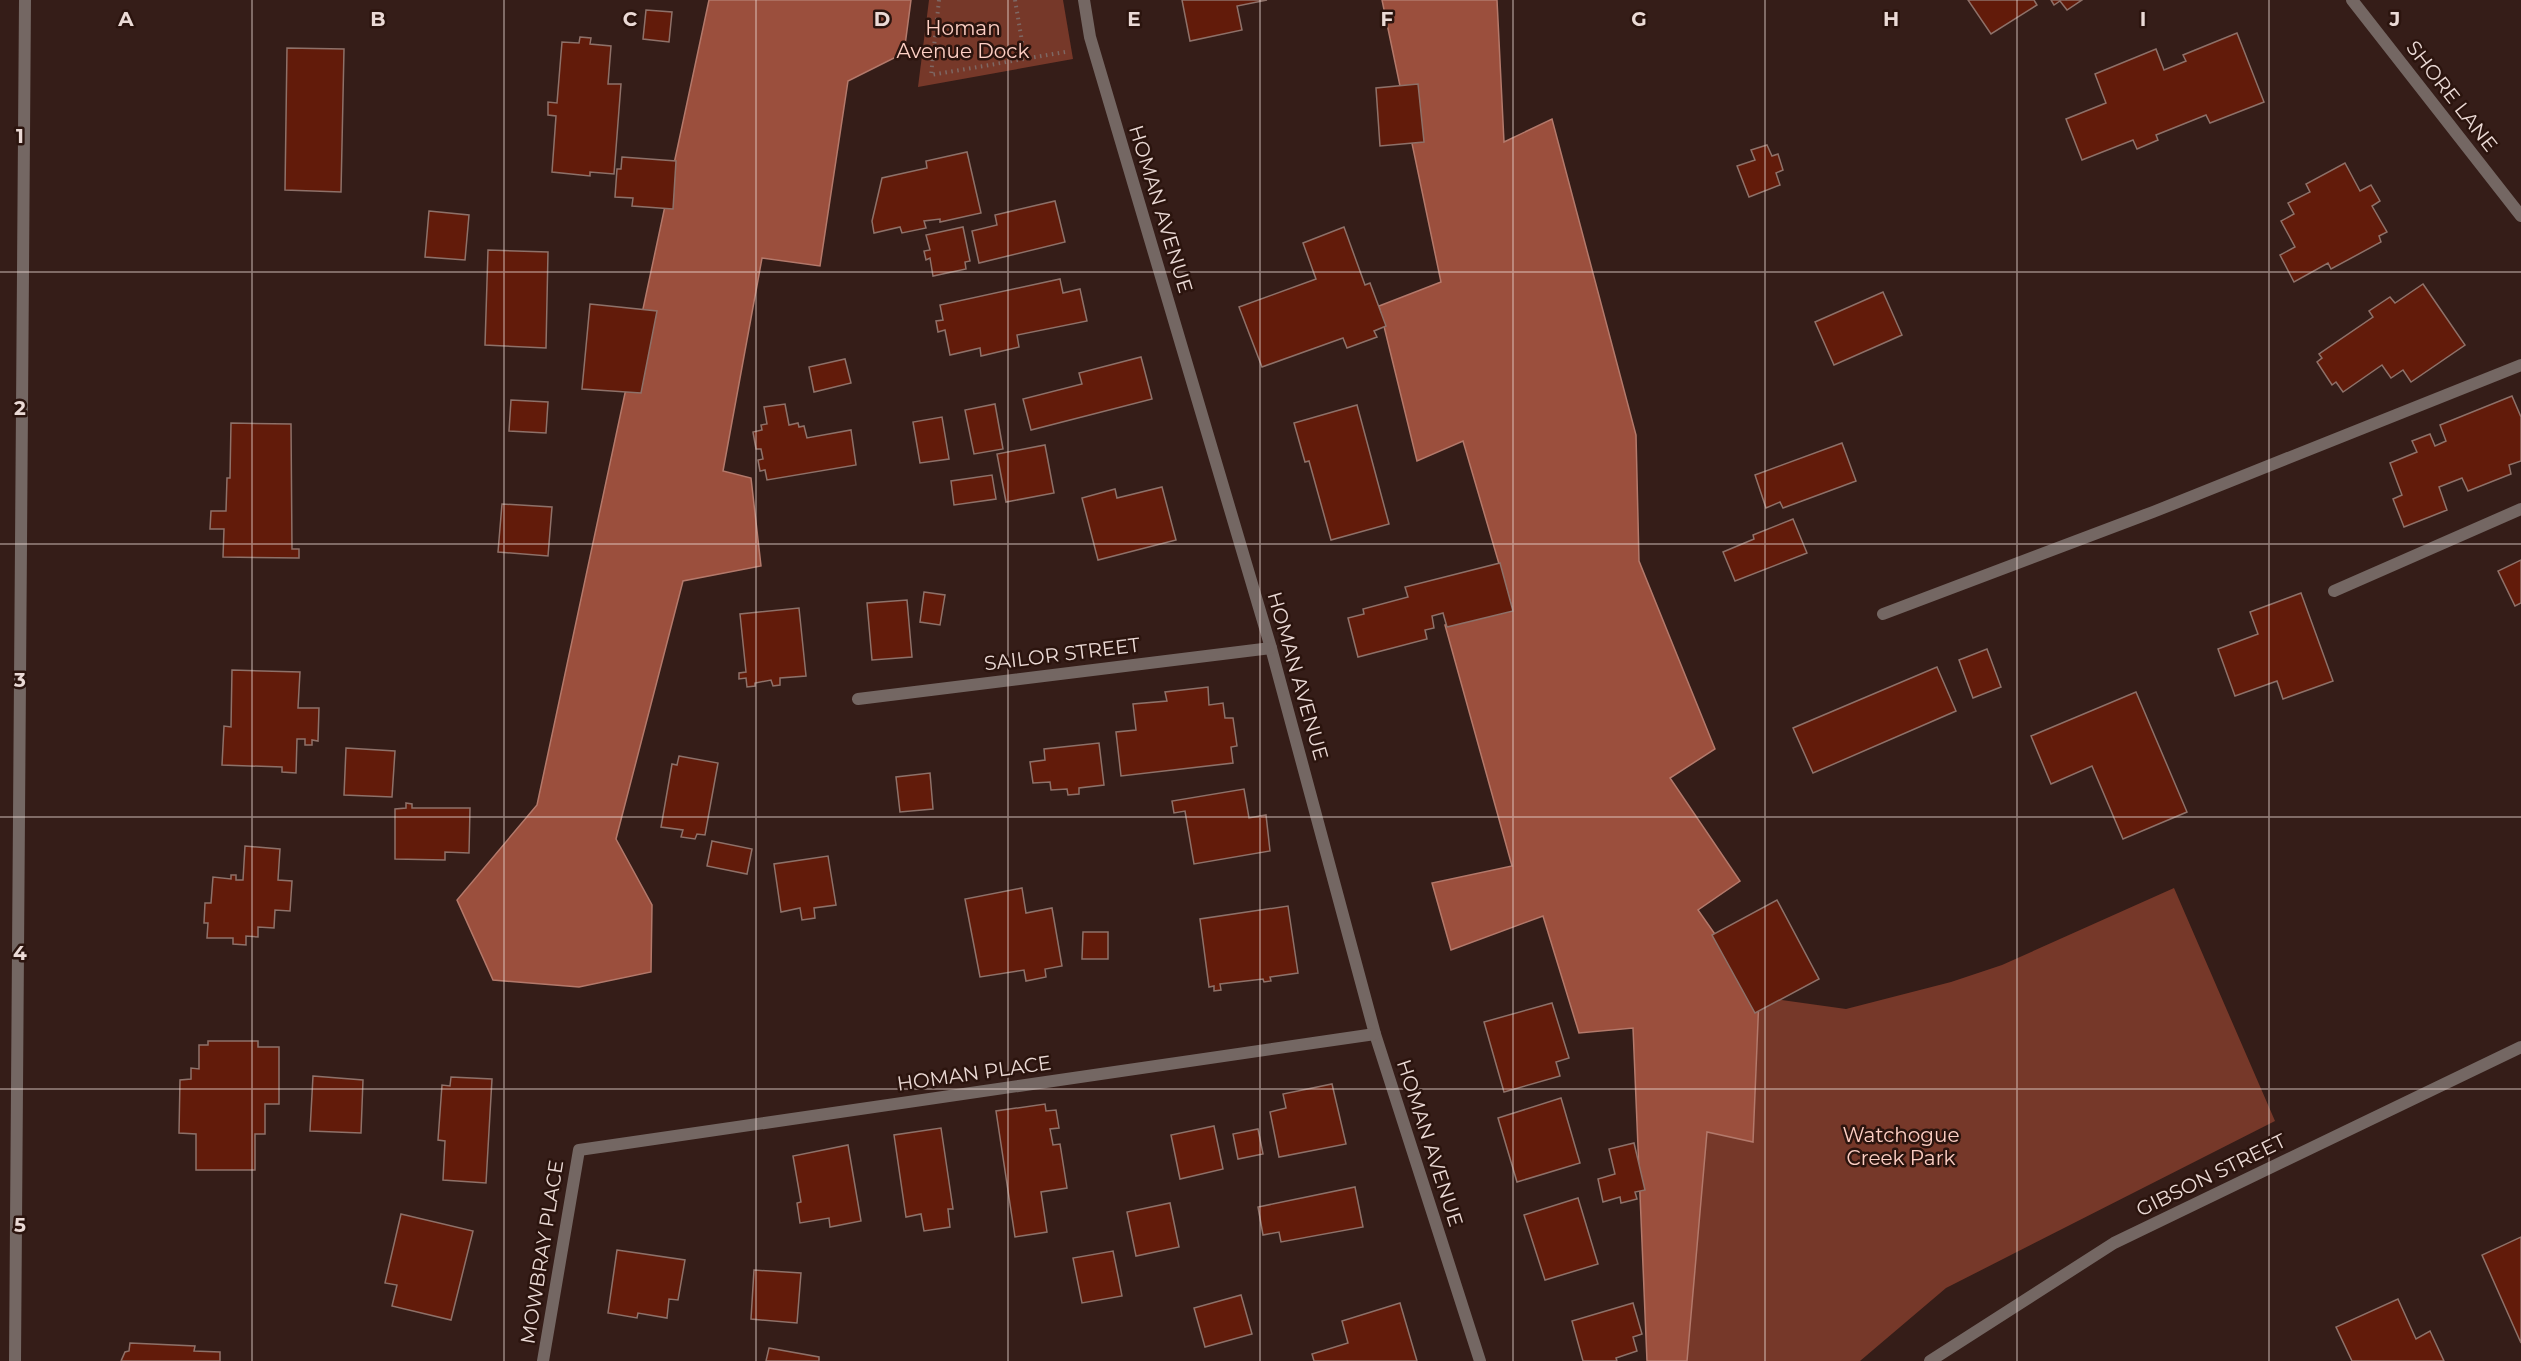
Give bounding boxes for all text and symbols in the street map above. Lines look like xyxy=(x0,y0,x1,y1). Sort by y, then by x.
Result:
text: A xyxy=(117,7,134,31)
text: B xyxy=(370,7,386,31)
text: C xyxy=(623,7,638,31)
text: D xyxy=(874,7,890,31)
text: E xyxy=(1127,7,1141,31)
text: F xyxy=(1381,7,1394,31)
text: G xyxy=(1631,7,1647,31)
text: H xyxy=(1883,7,1899,31)
text: I xyxy=(2140,7,2146,31)
text: J xyxy=(2389,7,2400,31)
park label: Homan Avenue Dock xyxy=(897,16,1029,63)
street label: SHORE LANE xyxy=(2401,36,2503,156)
street label: HOMAN AVENUE xyxy=(1124,122,1198,296)
text: 1 xyxy=(16,124,24,148)
text: 2 xyxy=(14,396,26,420)
street label: HOMAN AVENUE xyxy=(1262,589,1334,763)
street label: SAILOR STREET xyxy=(983,632,1142,675)
text: 3 xyxy=(13,668,26,692)
text: 4 xyxy=(13,941,27,965)
street label: HOMAN PLACE xyxy=(895,1050,1053,1096)
street label: HOMAN AVENUE xyxy=(1392,1056,1468,1230)
park label: Watchogue Creek Park xyxy=(1842,1123,1960,1170)
street label: GIBSON STREET xyxy=(2132,1128,2290,1222)
street label: MOWBRAY PLACE xyxy=(516,1158,568,1346)
text: 5 xyxy=(14,1213,26,1237)

